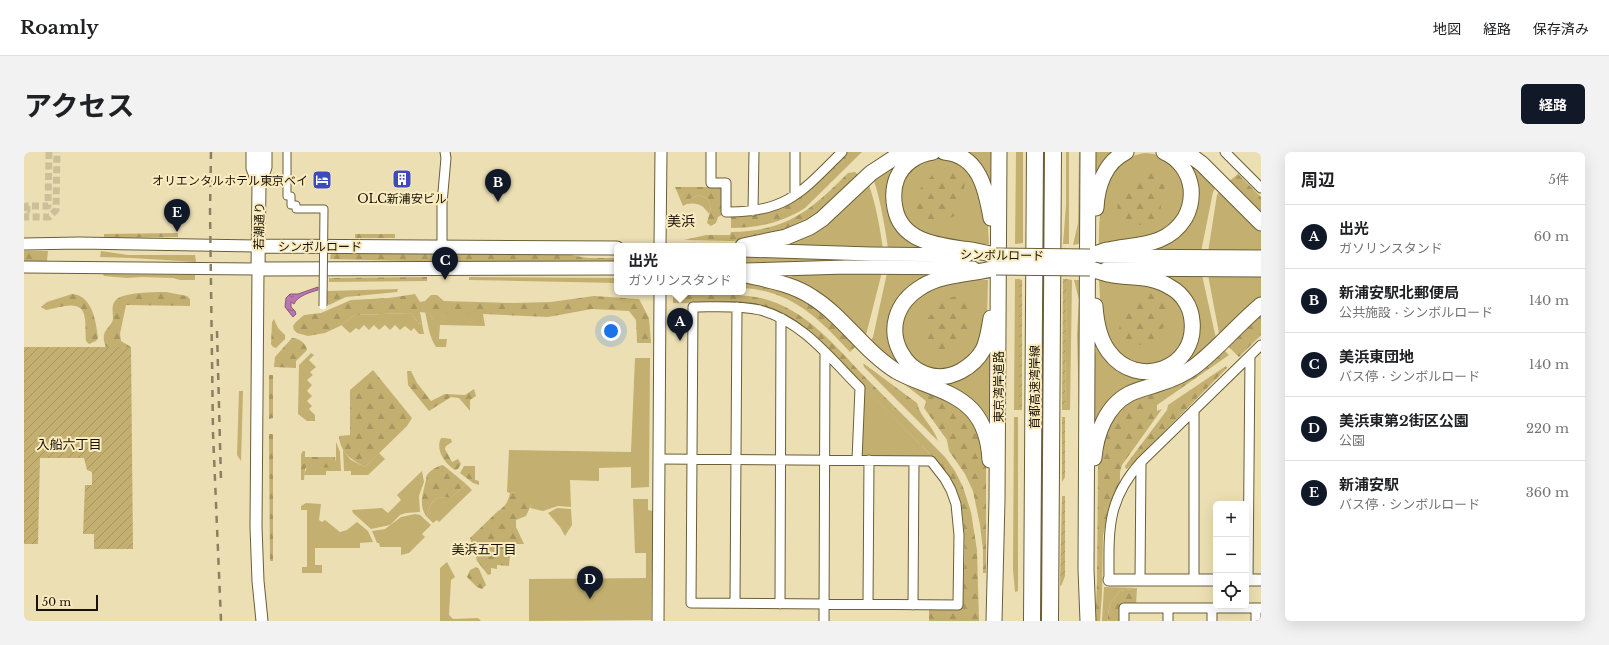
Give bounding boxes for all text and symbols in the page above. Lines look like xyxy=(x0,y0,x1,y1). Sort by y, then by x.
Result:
text: Roamly xyxy=(20,16,99,39)
text: 地図 xyxy=(1433,20,1461,38)
text: 経路 xyxy=(1483,20,1511,38)
text: 保存済み xyxy=(1533,20,1589,38)
button: 経路 xyxy=(1521,84,1585,124)
text: アクセス xyxy=(24,89,135,124)
building icon: OLC新浦安ビル xyxy=(391,168,413,190)
hotel icon: オリエンタルホテル東京ベイ xyxy=(311,169,333,191)
pin: B xyxy=(485,169,511,202)
text: 周辺 xyxy=(1301,170,1335,191)
text: 5件 xyxy=(1549,171,1569,188)
place label: オリエンタルホテル東京ベイ xyxy=(152,173,308,188)
place label: OLC新浦安ビル xyxy=(357,191,447,206)
pin: E xyxy=(164,199,190,232)
street label: 若潮通り xyxy=(251,202,267,250)
district label: 美浜 xyxy=(667,212,695,230)
text: 出光 xyxy=(1339,219,1369,238)
text: A xyxy=(1309,228,1319,245)
text: 60 m xyxy=(1534,228,1569,245)
street label: シンボルロード xyxy=(278,239,362,254)
text: ガソリンスタンド xyxy=(1339,240,1443,257)
popup xyxy=(614,243,746,295)
pin: C xyxy=(432,247,458,280)
street label: シンボルロード xyxy=(960,247,1044,263)
text: 出光 xyxy=(628,251,658,270)
text: ガソリンスタンド xyxy=(628,272,732,289)
text: 新浦安駅北郵便局 xyxy=(1339,283,1459,302)
text: B xyxy=(1309,292,1319,309)
text: 140 m xyxy=(1529,292,1569,309)
text: 公共施設 · シンボルロード xyxy=(1339,304,1493,321)
pin: A xyxy=(667,308,693,341)
your location xyxy=(601,321,621,341)
street label: 首都高速湾岸線 xyxy=(1027,345,1042,429)
text: 美浜東団地 xyxy=(1339,347,1414,366)
street label: 東京湾岸道路 xyxy=(991,351,1006,423)
text: C xyxy=(1309,356,1319,373)
text: 140 m xyxy=(1529,356,1569,373)
text: バス停 · シンボルロード xyxy=(1339,368,1480,385)
text: 美浜東第2街区公園 xyxy=(1339,411,1469,430)
text: D xyxy=(1308,420,1320,437)
text: 220 m xyxy=(1526,420,1569,437)
text: 公園 xyxy=(1339,432,1365,449)
district label: 入船六丁目 xyxy=(36,436,102,453)
text: 新浦安駅 xyxy=(1339,475,1399,494)
text: E xyxy=(1309,484,1319,501)
text: 360 m xyxy=(1526,484,1569,501)
text: バス停 · シンボルロード xyxy=(1339,496,1480,513)
map controls xyxy=(1213,501,1249,609)
button: + xyxy=(1213,501,1249,537)
button: − xyxy=(1213,537,1249,573)
district label: 美浜五丁目 xyxy=(451,541,517,558)
pin: D xyxy=(577,566,603,599)
button: locate xyxy=(1213,573,1249,609)
scale bar xyxy=(36,593,98,612)
text: 50 m xyxy=(42,595,71,609)

